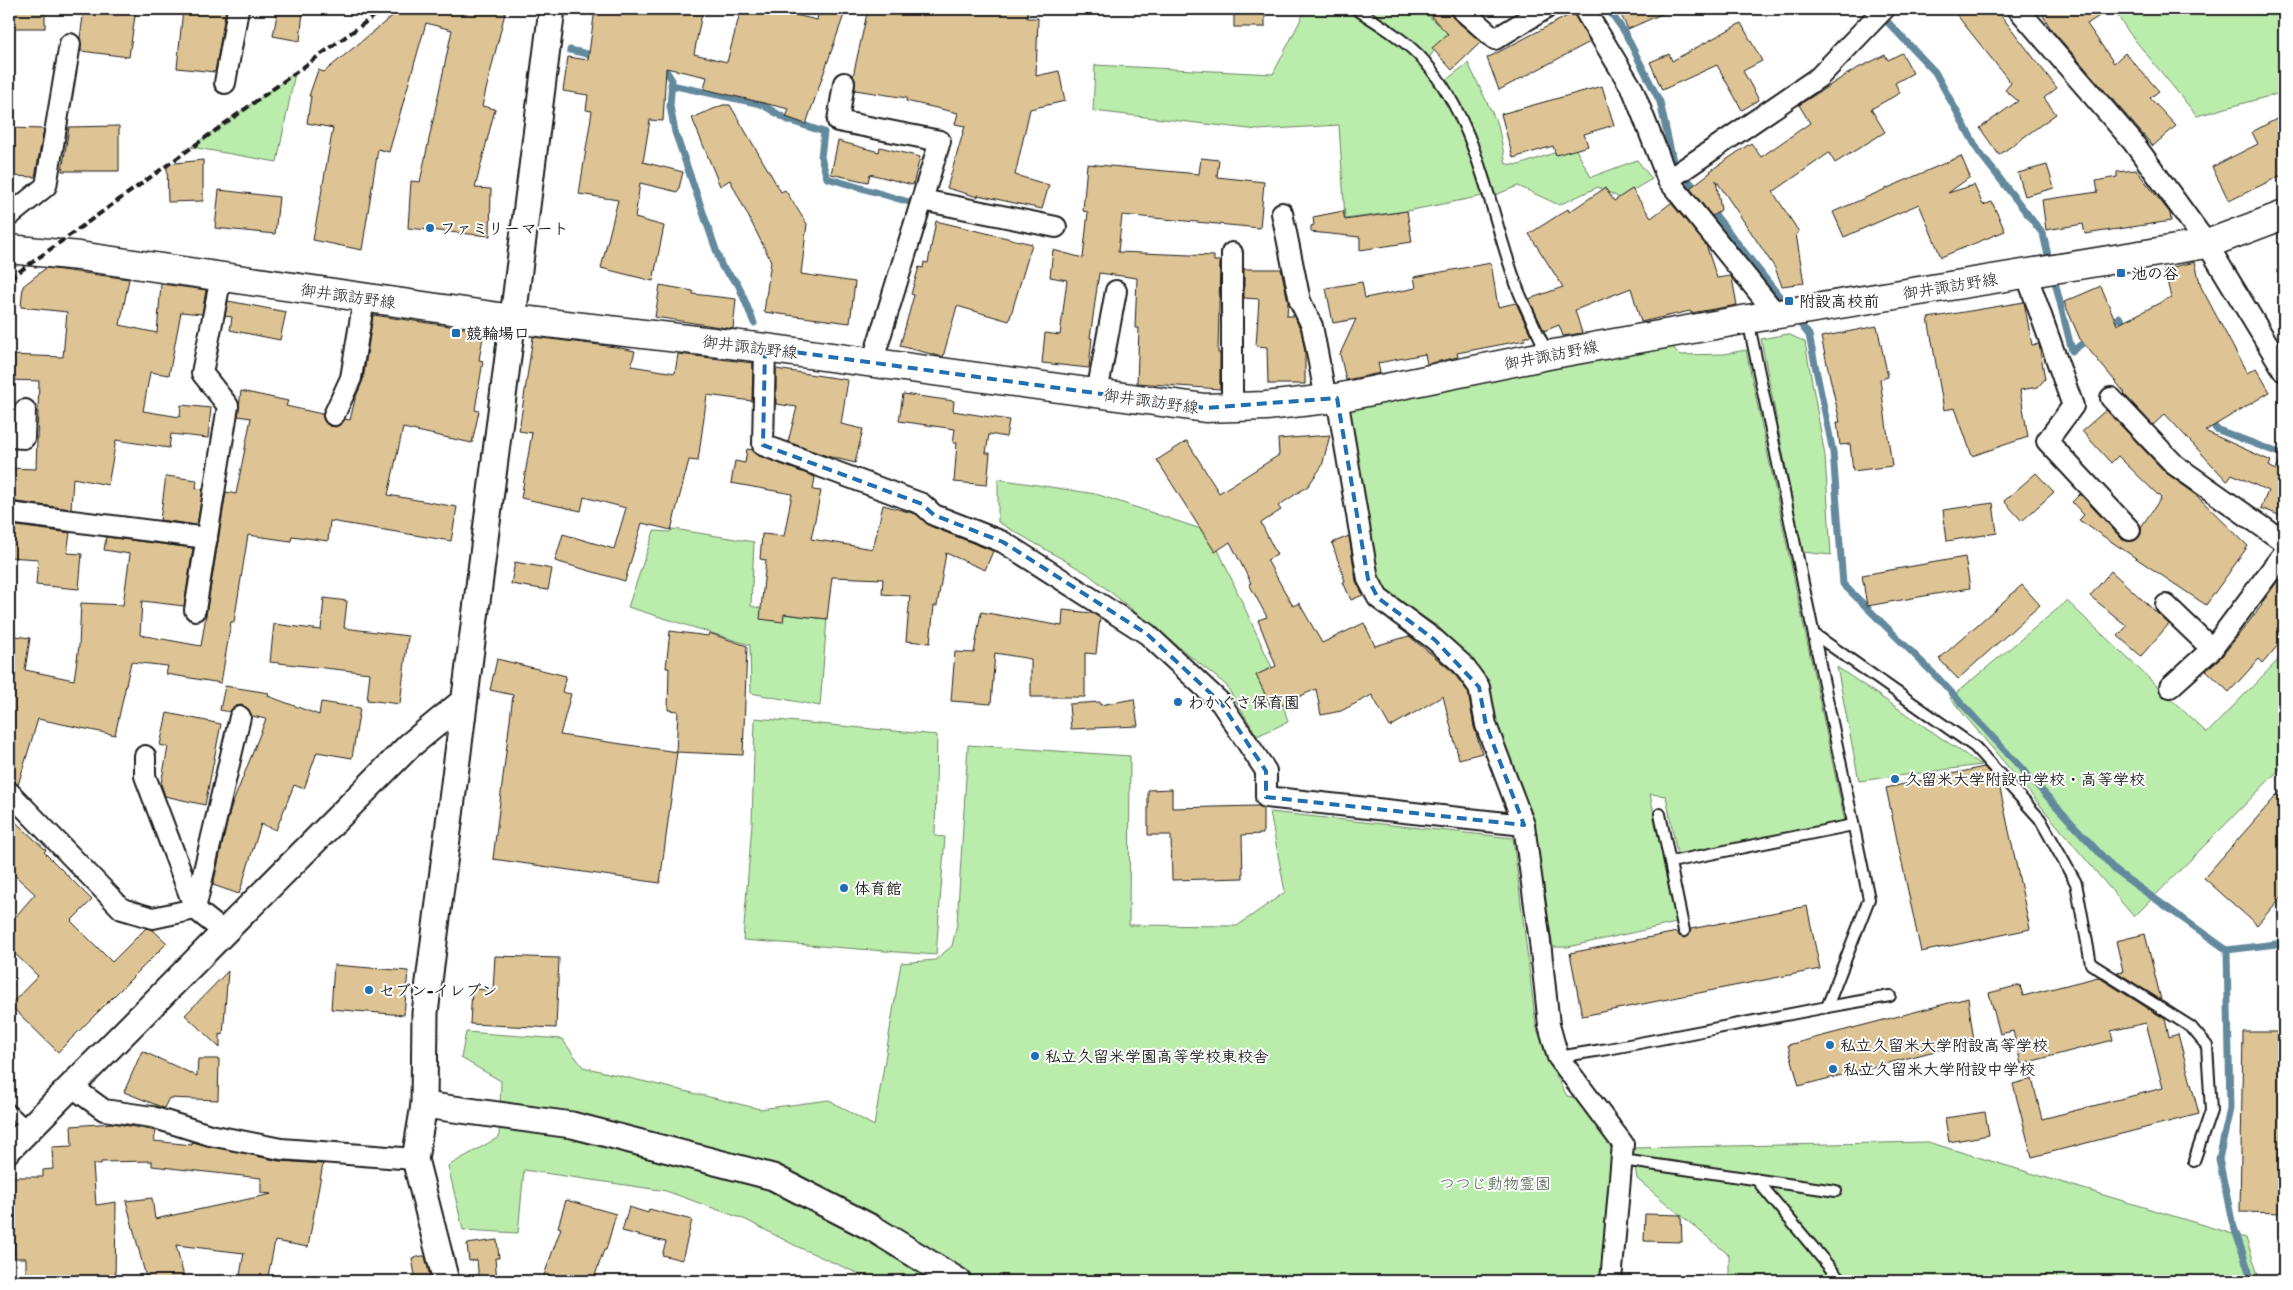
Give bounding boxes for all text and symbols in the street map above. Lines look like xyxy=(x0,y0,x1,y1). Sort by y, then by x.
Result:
place label: ファミリーマート xyxy=(440,219,569,238)
marker: ファミリーマート xyxy=(424,222,436,234)
place label: 池の谷 xyxy=(2131,264,2179,283)
marker: 池の谷 xyxy=(2115,267,2127,279)
street label: 御井諏訪野線 xyxy=(1901,269,1999,303)
street label: 御井諏訪野線 xyxy=(299,280,397,312)
place label: 附設高校前 xyxy=(1799,292,1879,311)
marker: 附設高校前 xyxy=(1783,295,1795,307)
place label: 競輪場口 xyxy=(466,324,530,343)
marker: 競輪場口 xyxy=(450,327,462,339)
street label: 御井諏訪野線 xyxy=(701,332,799,362)
street label: 御井諏訪野線 xyxy=(1502,337,1600,373)
street label: 御井諏訪野線 xyxy=(1102,385,1200,417)
place label: わかぐさ保育園 xyxy=(1188,693,1300,712)
marker: わかぐさ保育園 xyxy=(1172,696,1184,708)
place label: 久留米大学附設中学校・高等学校 xyxy=(1905,770,2145,789)
marker: 久留米大学附設中学校・高等学校 xyxy=(1889,773,1901,785)
place label: 体育館 xyxy=(854,879,902,898)
marker: 体育館 xyxy=(838,882,850,894)
place label: セブン-イレブン xyxy=(379,981,497,1000)
marker: セブン-イレブン xyxy=(363,984,375,996)
place label: 私立久留米大学附設高等学校 xyxy=(1840,1036,2048,1055)
marker: 私立久留米大学附設高等学校 xyxy=(1824,1039,1836,1051)
place label: 私立久留米学園高等学校東校舎 xyxy=(1045,1047,1269,1066)
marker: 私立久留米学園高等学校東校舎 xyxy=(1029,1050,1041,1062)
place label: 私立久留米大学附設中学校 xyxy=(1843,1060,2035,1079)
marker: 私立久留米大学附設中学校 xyxy=(1827,1063,1839,1075)
park label: つつじ動物霊園 xyxy=(1439,1174,1551,1193)

